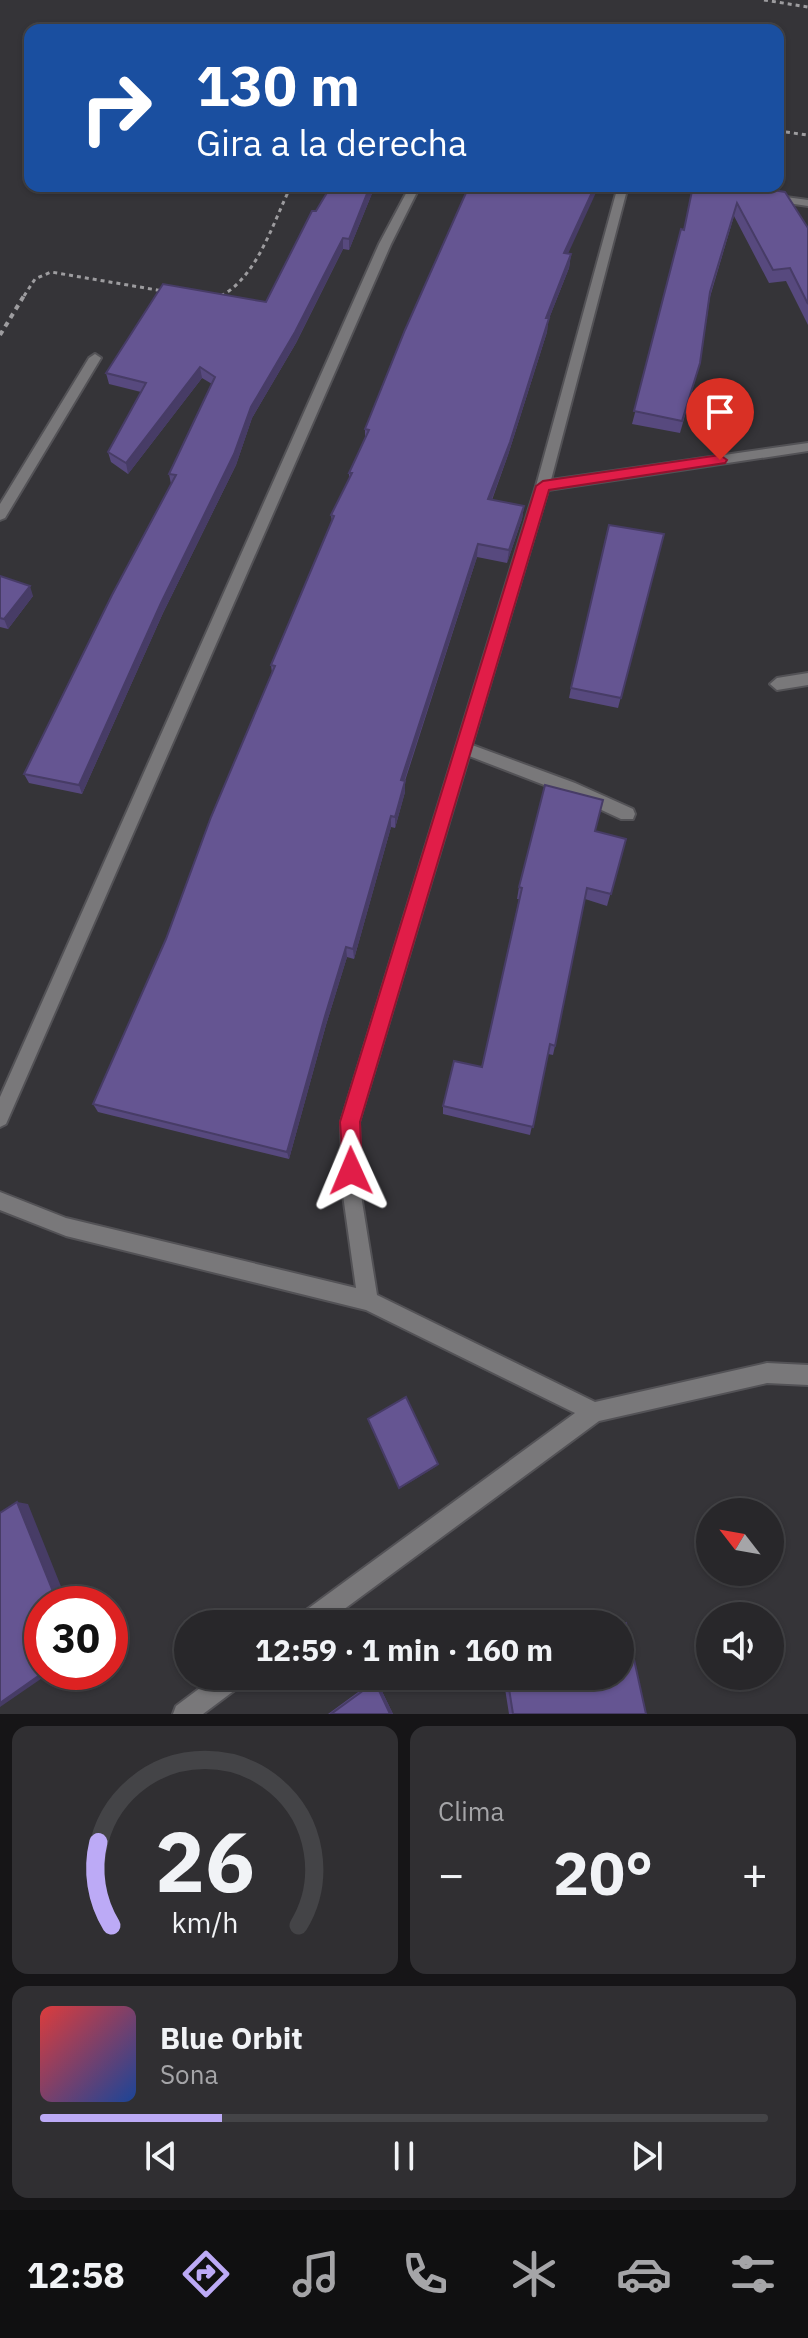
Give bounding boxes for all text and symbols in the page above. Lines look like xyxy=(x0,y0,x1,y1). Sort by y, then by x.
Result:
text: 130 m xyxy=(196,49,360,121)
icon: right xyxy=(64,56,168,160)
text: Gira a la derecha xyxy=(196,119,467,166)
pin xyxy=(686,378,754,460)
icon: arrive xyxy=(698,390,742,434)
position arrow xyxy=(309,1129,393,1213)
north arrow xyxy=(696,1498,784,1586)
map controls xyxy=(696,1498,784,1690)
speed limit sign: 30 xyxy=(24,1586,128,1690)
button: sound xyxy=(696,1602,784,1690)
text: 12:59 · 1 min · 160 m xyxy=(255,1630,553,1669)
text: Clima xyxy=(438,1794,504,1828)
text: 26 xyxy=(155,1807,255,1915)
text: 20° xyxy=(553,1833,653,1912)
text: − xyxy=(438,1845,464,1902)
text: + xyxy=(742,1845,768,1902)
text: km/h xyxy=(171,1904,239,1941)
text: Blue Orbit xyxy=(160,2018,303,2057)
text: Sona xyxy=(160,2057,218,2091)
icon: previous xyxy=(139,2134,183,2178)
icon: pause xyxy=(382,2134,426,2178)
icon: next xyxy=(625,2134,669,2178)
icon: directions xyxy=(178,2246,234,2302)
icon: music xyxy=(288,2246,344,2302)
icon: phone xyxy=(397,2246,453,2302)
icon: climate xyxy=(506,2246,562,2302)
icon: car xyxy=(616,2246,672,2302)
icon: filters xyxy=(725,2246,781,2302)
text: 12:58 xyxy=(27,2251,125,2298)

